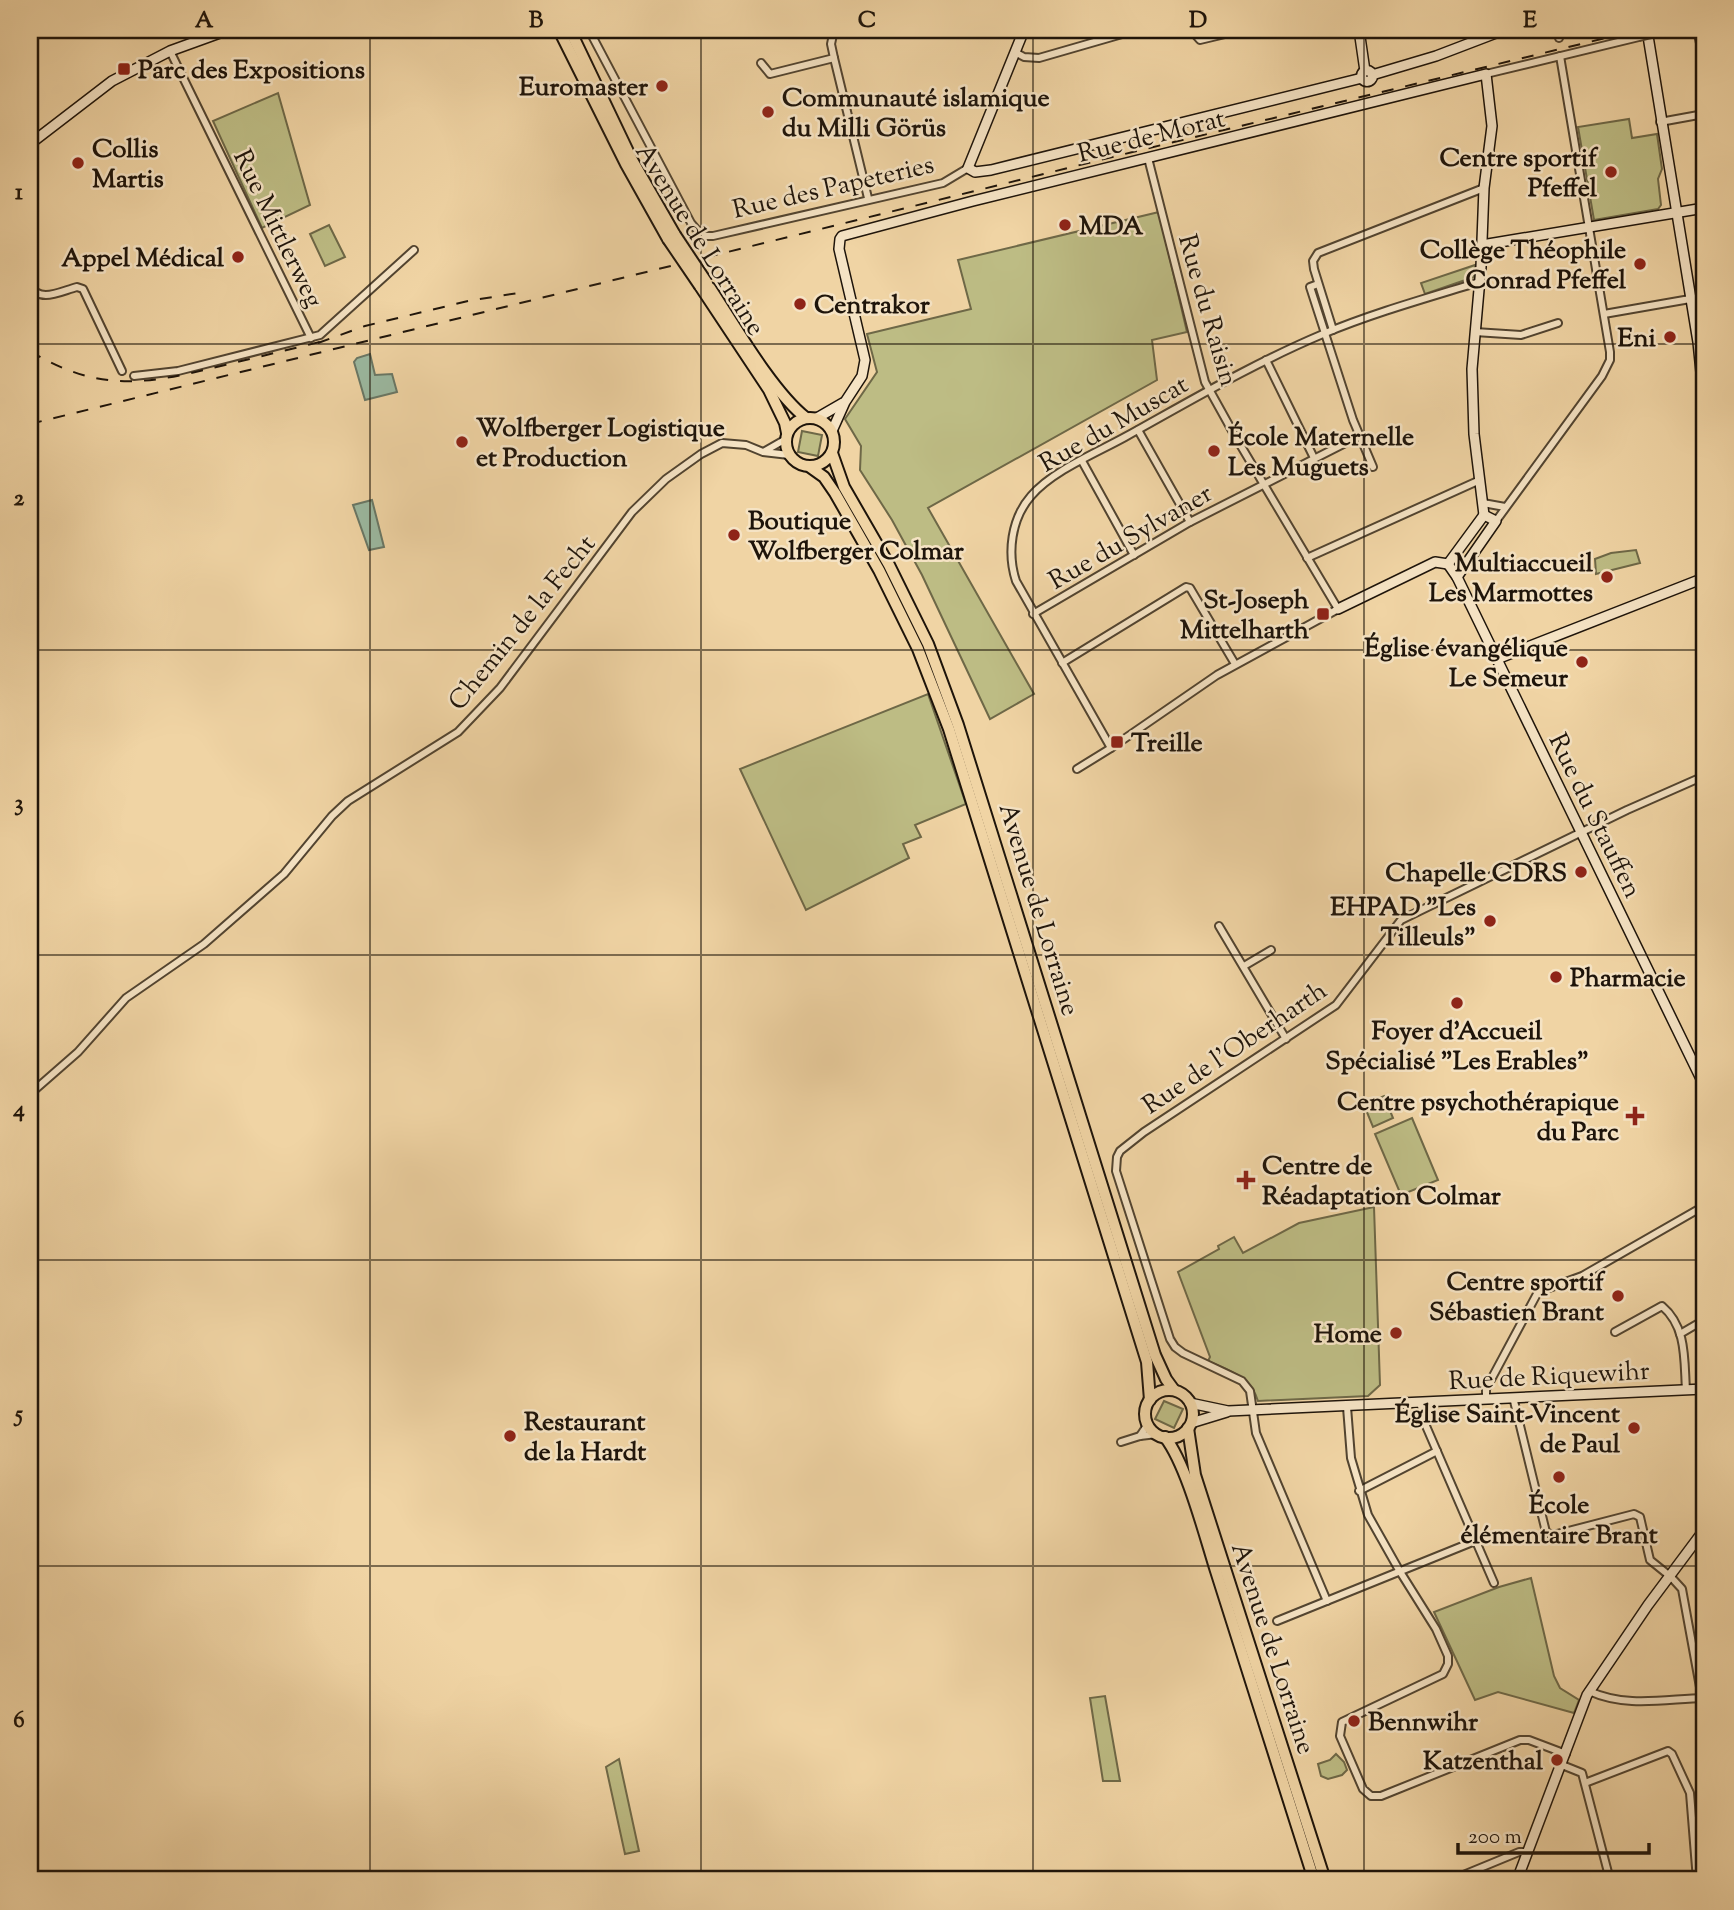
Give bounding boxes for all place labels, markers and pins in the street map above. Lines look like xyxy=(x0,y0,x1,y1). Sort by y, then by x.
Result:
place label: Parc des Expositions xyxy=(138,53,365,90)
marker: Parc des Expositions xyxy=(116,61,132,77)
place label: Euromaster xyxy=(519,70,648,107)
marker: Euromaster xyxy=(654,78,670,94)
place label: Communauté islamique du Milli Görüs xyxy=(782,81,1050,148)
marker: Communauté islamique du Milli Görüs xyxy=(760,104,776,120)
place label: Collis Martis xyxy=(92,132,164,199)
place label: Centre sportif Pfeffel xyxy=(1439,141,1599,208)
marker: Collis Martis xyxy=(70,155,86,171)
marker: Centre sportif Pfeffel xyxy=(1603,164,1619,180)
place label: MDA xyxy=(1079,209,1144,246)
marker: MDA xyxy=(1057,217,1073,233)
place label: Collège Théophile Conrad Pfeffel xyxy=(1420,233,1627,300)
place label: Appel Médical xyxy=(61,241,225,278)
marker: Appel Médical xyxy=(230,249,246,265)
marker: Collège Théophile Conrad Pfeffel xyxy=(1632,256,1648,272)
place label: Centrakor xyxy=(814,288,930,325)
marker: Centrakor xyxy=(792,296,808,312)
place label: Eni xyxy=(1618,321,1657,358)
marker: Eni xyxy=(1662,329,1678,345)
place label: Wolfberger Logistique et Production xyxy=(476,411,725,478)
place label: École Maternelle Les Muguets xyxy=(1228,420,1414,487)
marker: Wolfberger Logistique et Production xyxy=(454,434,470,450)
marker: École Maternelle Les Muguets xyxy=(1206,443,1222,459)
place label: Boutique Wolfberger Colmar xyxy=(748,504,964,571)
marker: Boutique Wolfberger Colmar xyxy=(726,527,742,543)
place label: Multiaccueil Les Marmottes xyxy=(1429,546,1594,613)
marker: Multiaccueil Les Marmottes xyxy=(1599,569,1615,585)
place label: St-Joseph Mittelharth xyxy=(1180,583,1310,650)
marker: St-Joseph Mittelharth xyxy=(1315,606,1331,622)
place label: Église évangélique Le Semeur xyxy=(1364,631,1568,698)
marker: Église évangélique Le Semeur xyxy=(1574,654,1590,670)
place label: Treille xyxy=(1131,726,1203,763)
marker: Treille xyxy=(1109,734,1125,750)
place label: Chapelle CDRS xyxy=(1385,856,1567,893)
marker: Chapelle CDRS xyxy=(1573,864,1589,880)
place label: EHPAD "Les Tilleuls" xyxy=(1330,890,1476,957)
marker: EHPAD "Les Tilleuls" xyxy=(1482,913,1498,929)
place label: Pharmacie xyxy=(1570,961,1686,998)
marker: Pharmacie xyxy=(1548,969,1564,985)
marker: Foyer d'Accueil Spécialisé "Les Erables" xyxy=(1449,995,1465,1011)
place label: Foyer d'Accueil Spécialisé "Les Erables" xyxy=(1325,1014,1589,1081)
place label: Centre psychothérapique du Parc xyxy=(1337,1085,1619,1152)
marker: Centre psychothérapique du Parc xyxy=(1625,1106,1645,1126)
place label: Centre de Réadaptation Colmar xyxy=(1262,1149,1501,1216)
marker: Centre de Réadaptation Colmar xyxy=(1236,1170,1256,1190)
place label: Centre sportif Sébastien Brant xyxy=(1429,1265,1606,1332)
marker: Centre sportif Sébastien Brant xyxy=(1610,1288,1626,1304)
place label: Home xyxy=(1314,1317,1382,1354)
marker: Home xyxy=(1388,1325,1404,1341)
place label: Église Saint-Vincent de Paul xyxy=(1395,1397,1621,1464)
place label: Restaurant de la Hardt xyxy=(524,1405,646,1472)
marker: Église Saint-Vincent de Paul xyxy=(1626,1420,1642,1436)
marker: Restaurant de la Hardt xyxy=(502,1428,518,1444)
marker: École élémentaire Brant xyxy=(1551,1469,1567,1485)
place label: École élémentaire Brant xyxy=(1460,1488,1658,1555)
place label: Bennwihr xyxy=(1368,1705,1478,1742)
marker: Bennwihr xyxy=(1346,1713,1362,1729)
place label: Katzenthal xyxy=(1423,1744,1544,1781)
marker: Katzenthal xyxy=(1549,1752,1565,1768)

